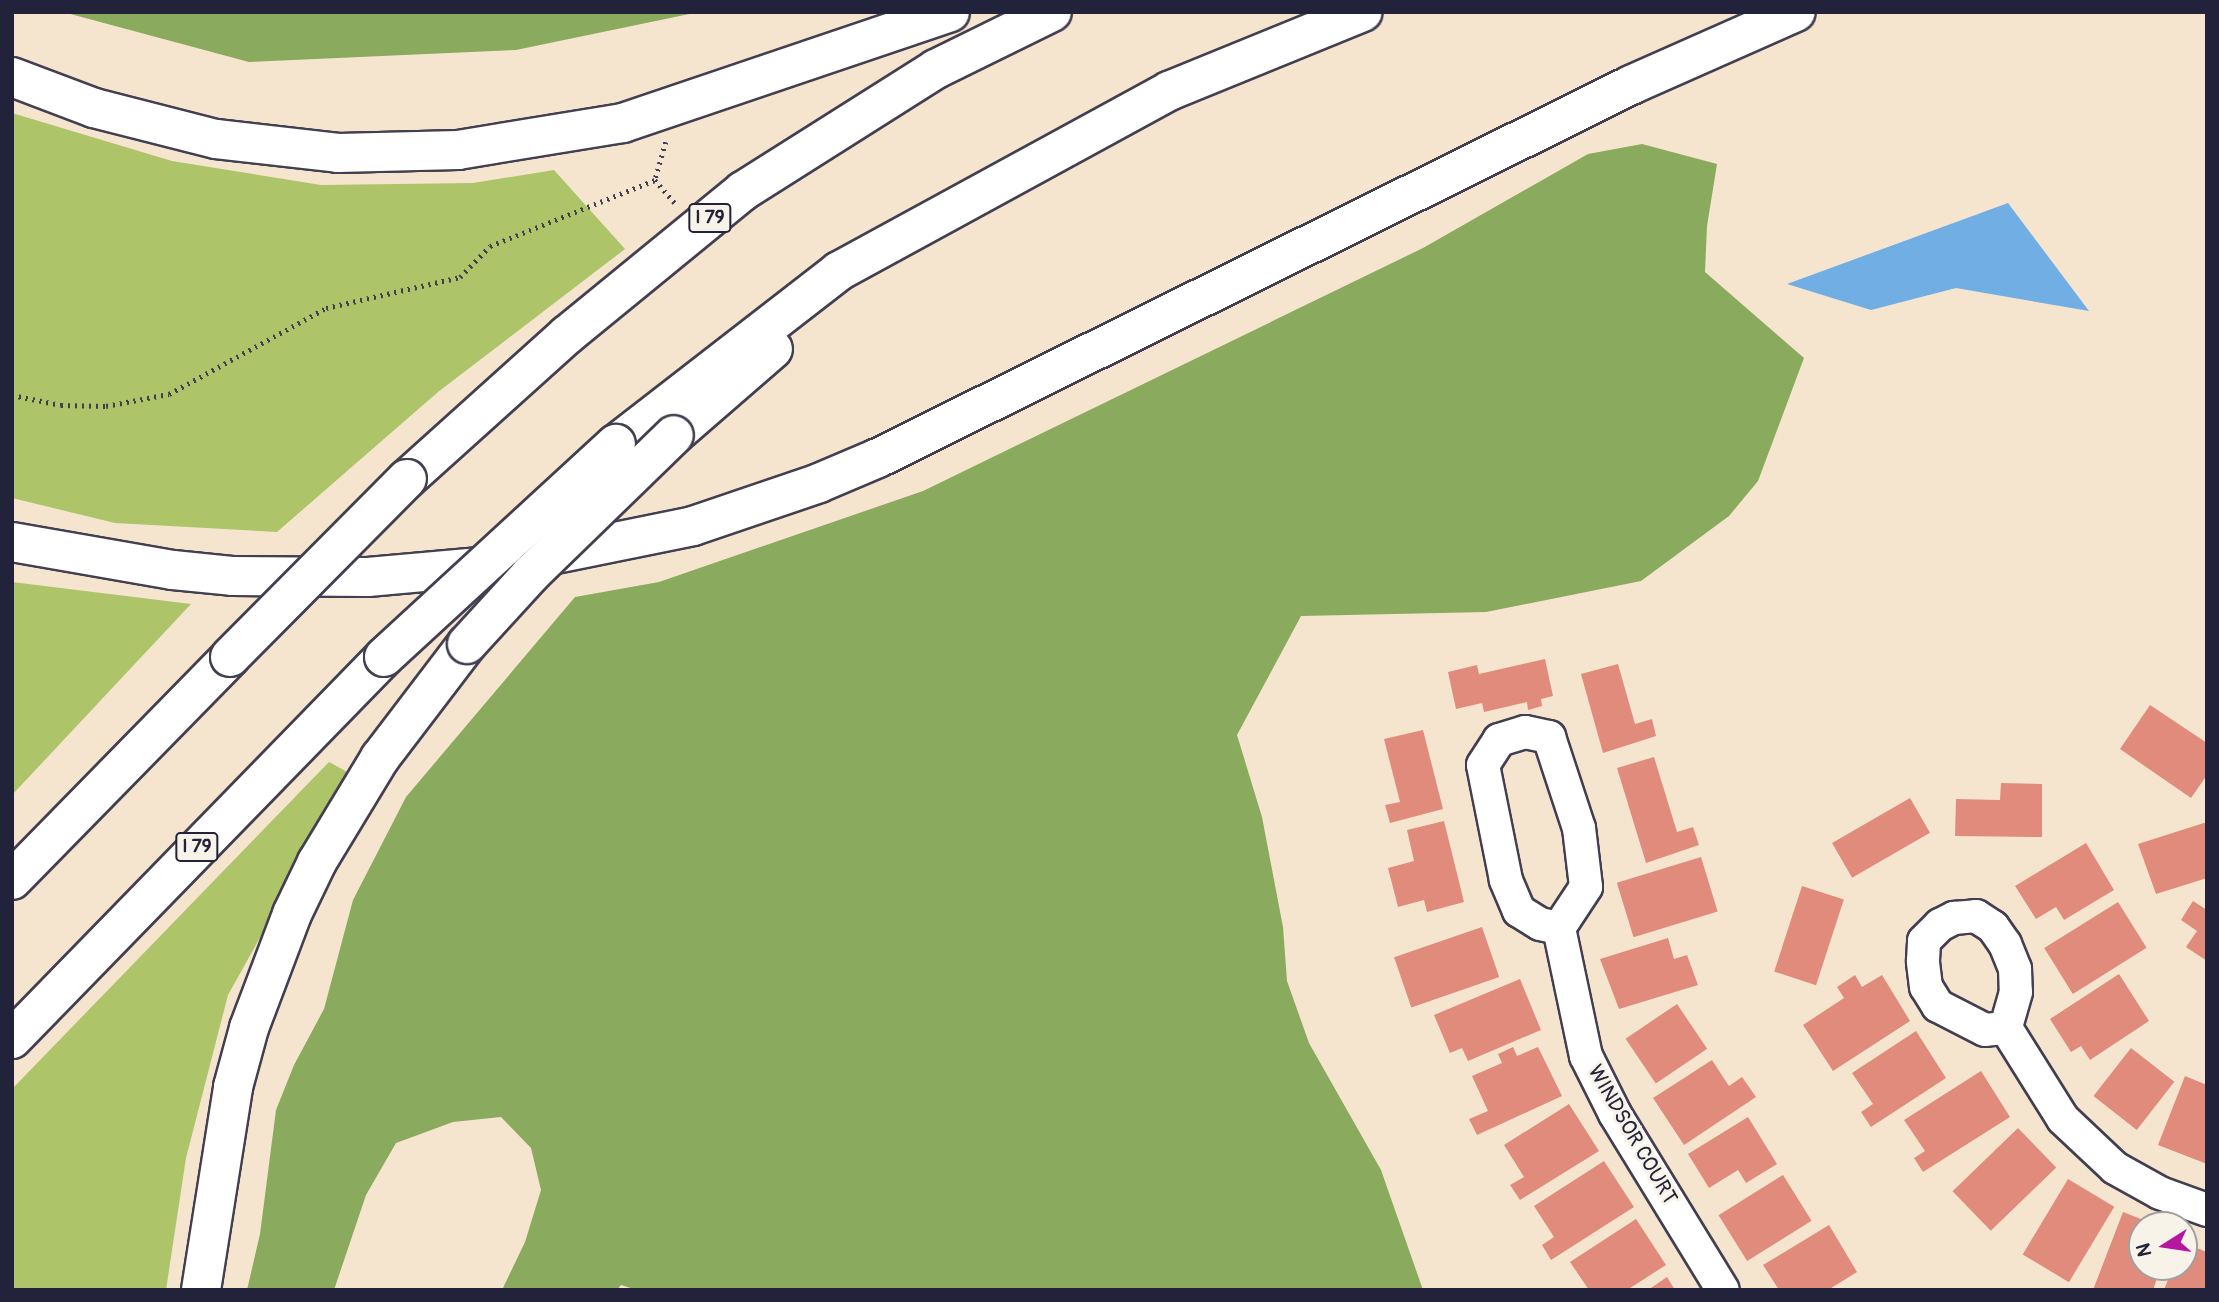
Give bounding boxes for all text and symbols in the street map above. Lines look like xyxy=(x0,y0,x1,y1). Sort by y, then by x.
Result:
road number: I 79 xyxy=(687,202,733,233)
road number: I 79 xyxy=(174,832,220,862)
street label: WINDSOR COURT xyxy=(1582,1061,1682,1209)
north arrow xyxy=(2128,1211,2198,1281)
text: N xyxy=(2131,1241,2157,1259)

